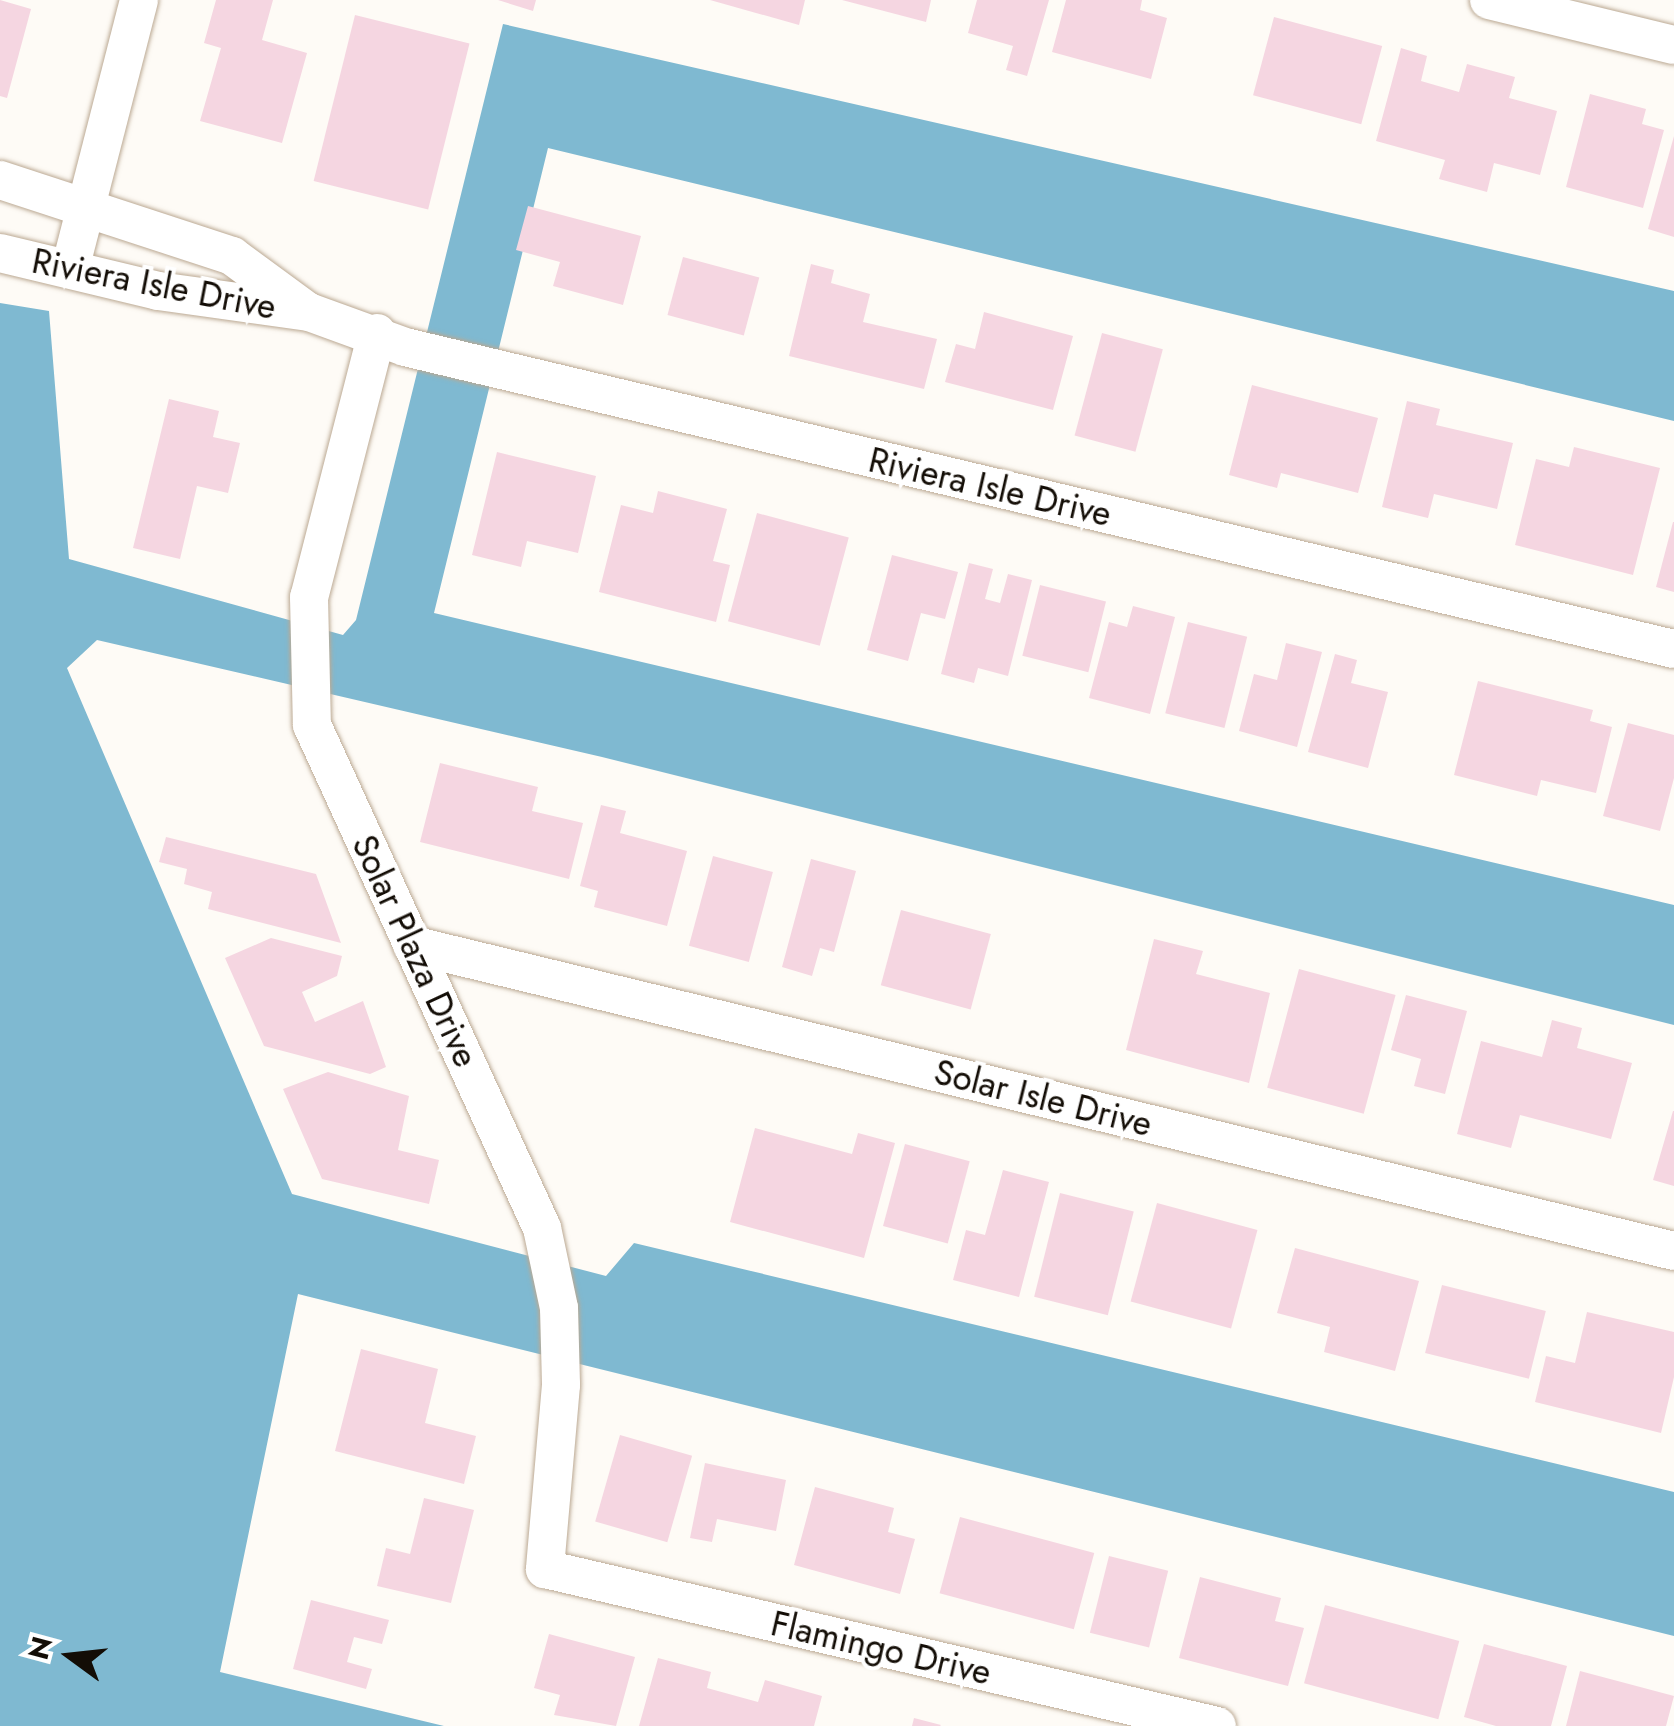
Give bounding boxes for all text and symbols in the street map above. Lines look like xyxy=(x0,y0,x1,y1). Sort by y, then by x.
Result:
street label: Riviera Isle Drive xyxy=(28,240,280,328)
street label: Riviera Isle Drive xyxy=(865,439,1115,535)
street label: Solar Plaza Drive xyxy=(343,828,487,1074)
street label: Solar Isle Drive xyxy=(930,1051,1156,1145)
street label: Flamingo Drive xyxy=(767,1602,995,1694)
north arrow xyxy=(20,1606,120,1706)
text: N xyxy=(18,1632,63,1664)

